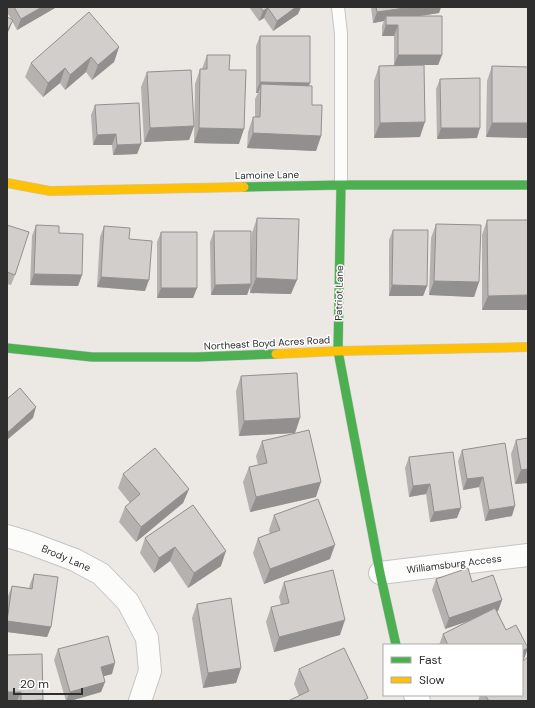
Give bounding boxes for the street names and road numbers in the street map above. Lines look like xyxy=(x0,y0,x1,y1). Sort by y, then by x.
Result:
street label: Lamoine Lane xyxy=(235,168,300,182)
street label: Patriot Lane xyxy=(332,265,346,321)
street label: Northeast Boyd Acres Road xyxy=(203,333,331,353)
street label: Brody Lane xyxy=(39,542,93,574)
street label: Williamsburg Access xyxy=(406,552,502,576)

